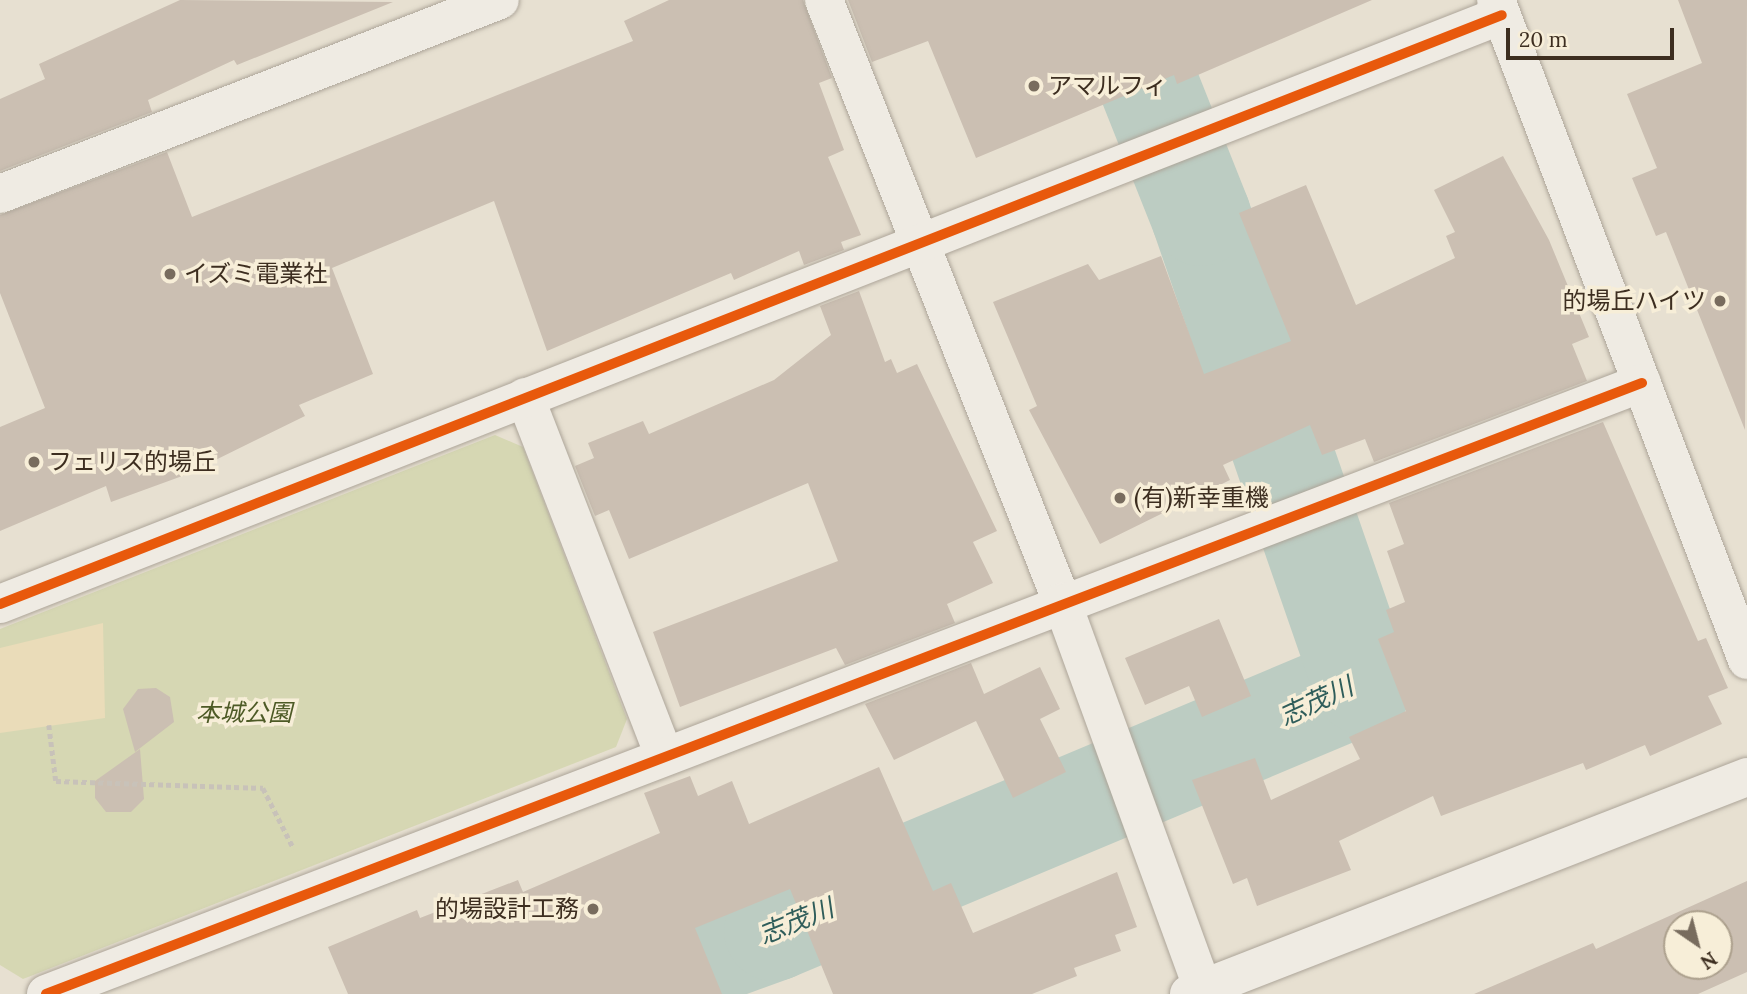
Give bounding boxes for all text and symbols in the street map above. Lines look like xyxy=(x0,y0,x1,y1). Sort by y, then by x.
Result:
scale bar xyxy=(1509,14,1677,58)
text: 20 m xyxy=(1519,26,1568,53)
place label: アマルフィ xyxy=(1048,72,1168,100)
marker: アマルフィ xyxy=(1026,78,1042,94)
place label: イズミ電業社 xyxy=(184,260,328,288)
marker: イズミ電業社 xyxy=(162,266,178,282)
place label: 的場丘ハイツ xyxy=(1562,287,1706,315)
marker: 的場丘ハイツ xyxy=(1712,293,1728,309)
place label: フェリス的場丘 xyxy=(48,448,216,476)
marker: フェリス的場丘 xyxy=(26,454,42,470)
place label: (有)新幸重機 xyxy=(1134,484,1269,512)
marker: (有)新幸重機 xyxy=(1112,490,1128,506)
water label: 志茂川 xyxy=(1274,670,1358,732)
park label: 本城公園 xyxy=(196,699,292,727)
water label: 志茂川 xyxy=(754,892,838,950)
place label: 的場設計工務 xyxy=(435,895,579,923)
marker: 的場設計工務 xyxy=(585,901,601,917)
north arrow xyxy=(1663,910,1733,980)
text: N xyxy=(1696,947,1722,975)

